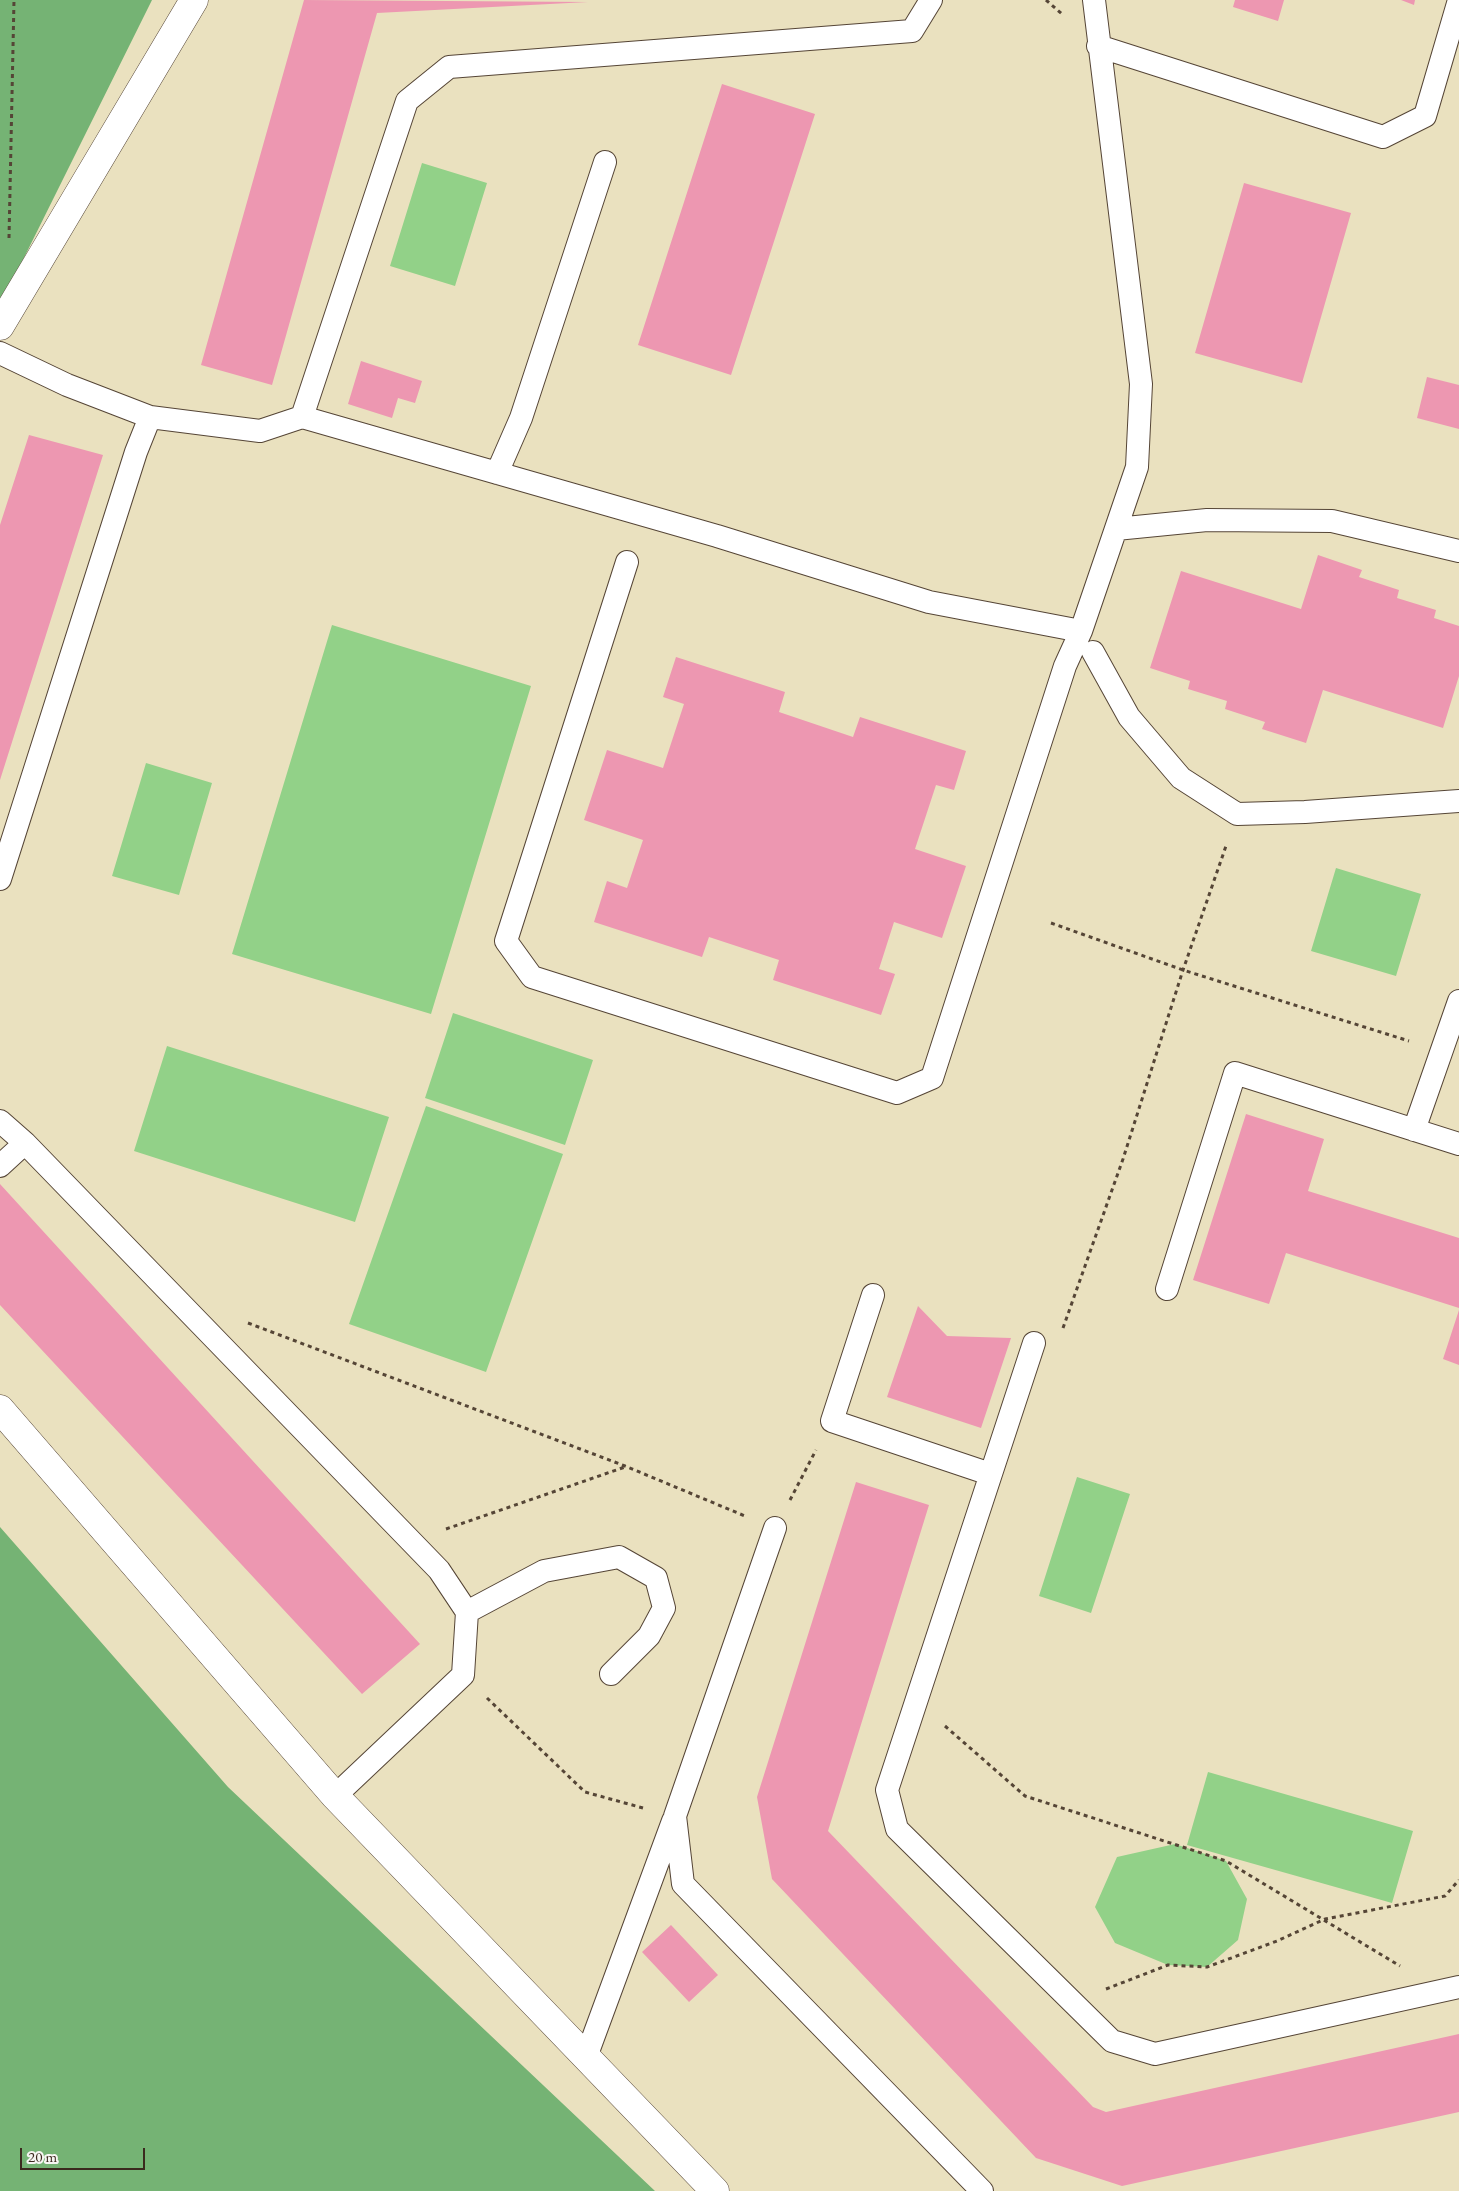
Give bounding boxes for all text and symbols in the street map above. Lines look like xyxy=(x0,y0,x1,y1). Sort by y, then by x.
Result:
scale bar xyxy=(22,2138,148,2170)
text: 20 m xyxy=(28,2147,57,2166)

